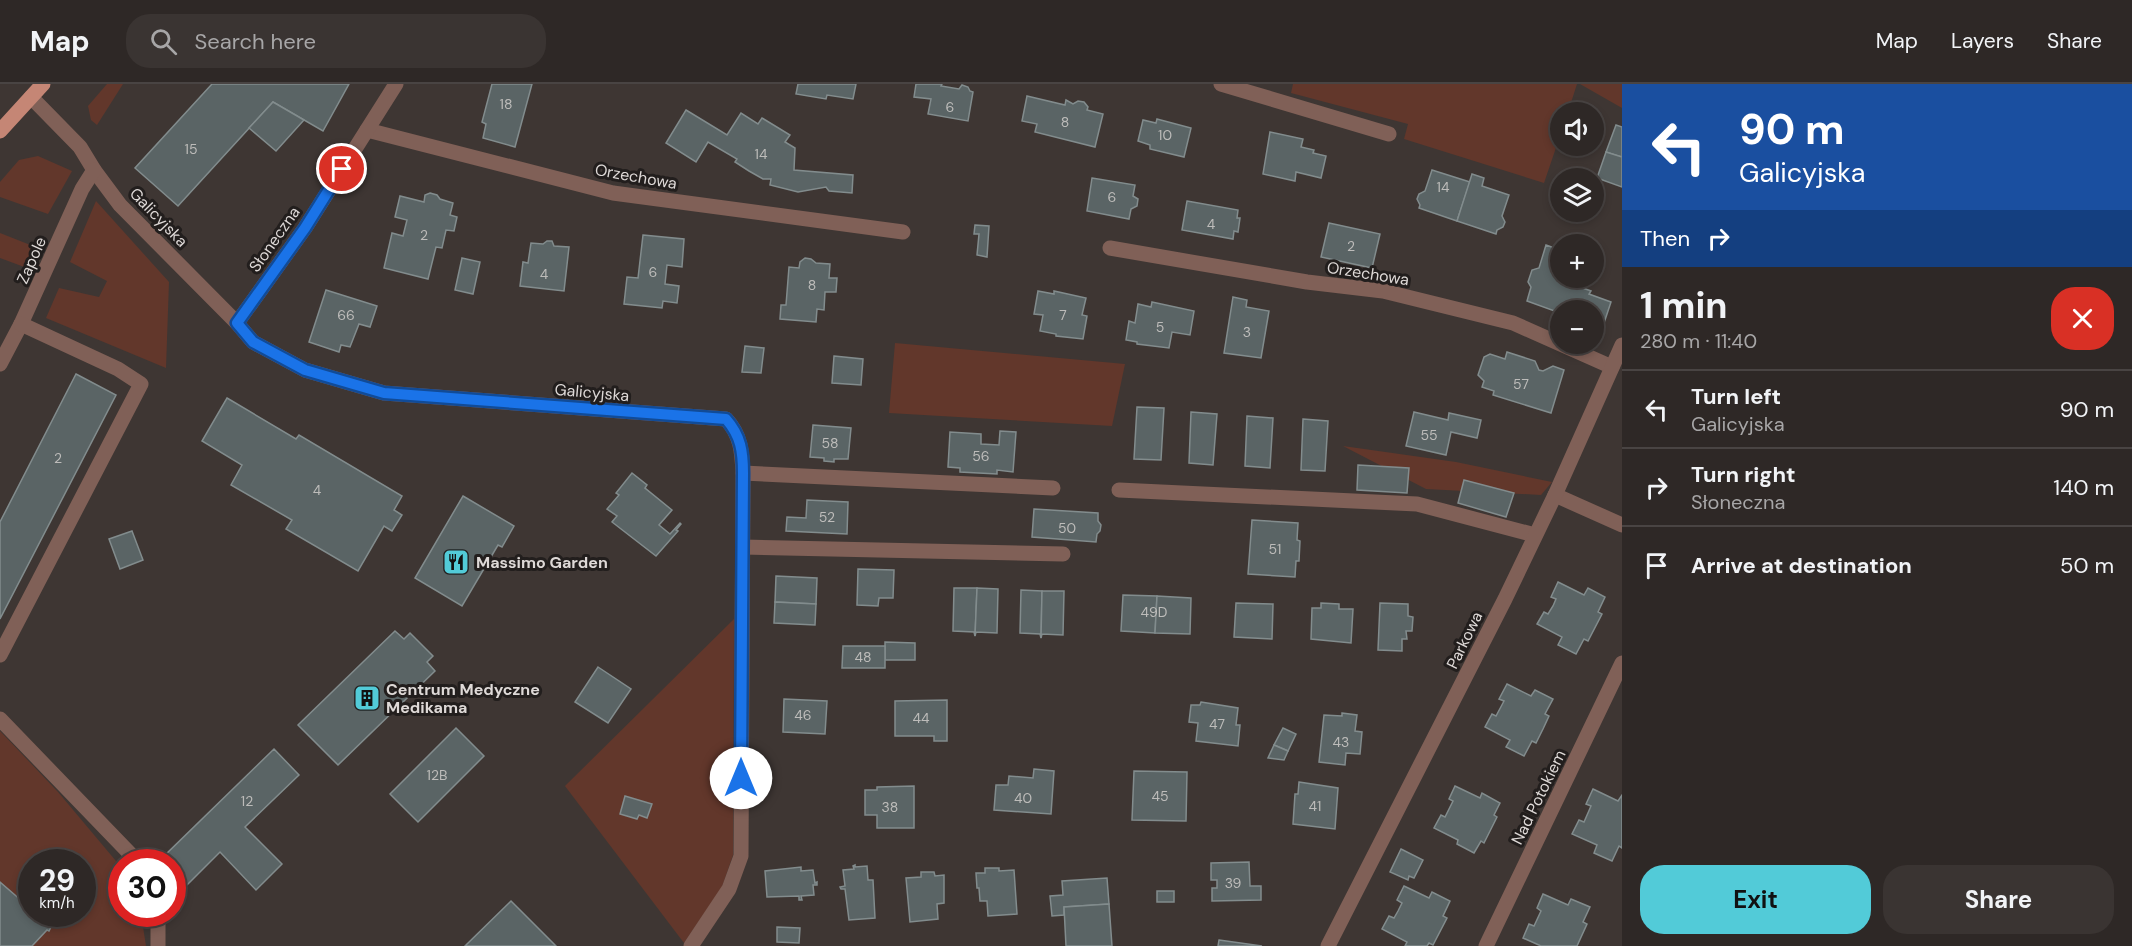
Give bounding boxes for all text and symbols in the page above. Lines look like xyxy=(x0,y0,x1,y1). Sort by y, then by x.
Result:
search box xyxy=(126,14,546,68)
text: Map xyxy=(30,23,90,60)
icon: search xyxy=(147,25,180,58)
text: Search here xyxy=(195,27,316,56)
text: Map xyxy=(1876,27,1918,55)
text: Layers xyxy=(1951,27,2014,55)
text: Share xyxy=(2047,27,2102,55)
house number: 18 xyxy=(500,95,512,113)
house number: 6 xyxy=(946,98,954,116)
map controls xyxy=(1550,102,1604,354)
button: sound xyxy=(1550,102,1604,156)
text: 90 m xyxy=(1739,102,1845,157)
icon: left xyxy=(1640,108,1718,186)
house number: 8 xyxy=(1061,113,1069,131)
house number: 10 xyxy=(1158,126,1172,144)
house number: 15 xyxy=(185,140,197,158)
pin xyxy=(316,143,367,194)
house number: 14 xyxy=(755,145,768,163)
icon: arrive xyxy=(325,152,358,185)
text: Galicyjska xyxy=(1739,155,1865,190)
street label: Orzechowa xyxy=(593,159,679,194)
button: layers xyxy=(1550,168,1604,222)
house number: 14 xyxy=(1437,178,1450,196)
street label: Galicyjska xyxy=(125,183,192,252)
house number: 6 xyxy=(1108,188,1116,206)
street label: Słoneczna xyxy=(244,202,305,276)
house number: 4 xyxy=(1207,215,1216,233)
icon: right xyxy=(1702,222,1735,255)
text: Then xyxy=(1640,224,1690,253)
house number: 2 xyxy=(420,226,428,244)
street label: Zapole xyxy=(12,233,51,287)
button: + xyxy=(1550,234,1604,288)
house number: 2 xyxy=(1347,237,1355,255)
street label: Orzechowa xyxy=(1325,257,1410,290)
house number: 6 xyxy=(649,263,657,281)
house number: 4 xyxy=(540,265,549,283)
house number: 8 xyxy=(808,276,816,294)
text: 1 min xyxy=(1640,282,1728,329)
button: close xyxy=(2051,287,2114,350)
button: − xyxy=(1550,300,1604,354)
house number: 66 xyxy=(337,306,355,324)
house number: 7 xyxy=(1059,306,1067,324)
house number: 5 xyxy=(1156,318,1164,336)
house number: 3 xyxy=(1243,323,1251,341)
text: 280 m · 11:40 xyxy=(1640,328,1757,354)
house number: 57 xyxy=(1513,375,1529,393)
street label: Galicyjska xyxy=(554,379,630,406)
text: Turn left xyxy=(1691,382,1781,411)
icon: left xyxy=(1640,393,1673,426)
text: 90 m xyxy=(2060,395,2114,424)
text: Galicyjska xyxy=(1691,411,1785,437)
house number: 55 xyxy=(1420,426,1438,444)
house number: 58 xyxy=(821,434,839,452)
house number: 56 xyxy=(972,447,990,465)
house number: 2 xyxy=(54,449,62,467)
text: Turn right xyxy=(1691,460,1796,489)
icon: right xyxy=(1640,471,1673,504)
text: 140 m xyxy=(2053,473,2114,502)
house number: 4 xyxy=(313,481,322,499)
text: Słoneczna xyxy=(1691,489,1785,515)
house number: 52 xyxy=(819,508,835,526)
house number: 50 xyxy=(1058,519,1076,537)
house number: 51 xyxy=(1269,540,1281,558)
restaurant icon: Massimo Garden xyxy=(441,547,471,577)
icon: arrive xyxy=(1640,549,1673,582)
text: Arrive at destination xyxy=(1691,551,1912,580)
text: 50 m xyxy=(2060,551,2114,580)
place label: Massimo Garden xyxy=(476,552,608,573)
house number: 49D xyxy=(1141,603,1167,621)
street label: Parkowa xyxy=(1442,608,1487,672)
house number: 48 xyxy=(854,648,872,666)
place label: Centrum Medyczne Medikama xyxy=(386,679,540,718)
building icon: Centrum Medyczne Medikama xyxy=(352,683,382,713)
house number: 46 xyxy=(794,706,812,724)
house number: 44 xyxy=(913,709,930,727)
house number: 47 xyxy=(1209,715,1225,733)
house number: 43 xyxy=(1333,733,1349,751)
position arrow xyxy=(709,746,773,810)
street label: Nad Potokiem xyxy=(1506,746,1570,848)
house number: 12B xyxy=(427,766,447,784)
house number: 45 xyxy=(1151,787,1169,805)
house number: 40 xyxy=(1014,789,1032,807)
house number: 12 xyxy=(241,792,253,810)
house number: 41 xyxy=(1309,797,1321,815)
house number: 38 xyxy=(882,798,898,816)
speed limit sign: 30 xyxy=(108,849,186,927)
text: 29 xyxy=(39,861,75,900)
button: Exit xyxy=(1640,865,1871,934)
button: Share xyxy=(1883,865,2114,934)
house number: 39 xyxy=(1225,874,1242,892)
text: km/h xyxy=(39,893,75,913)

